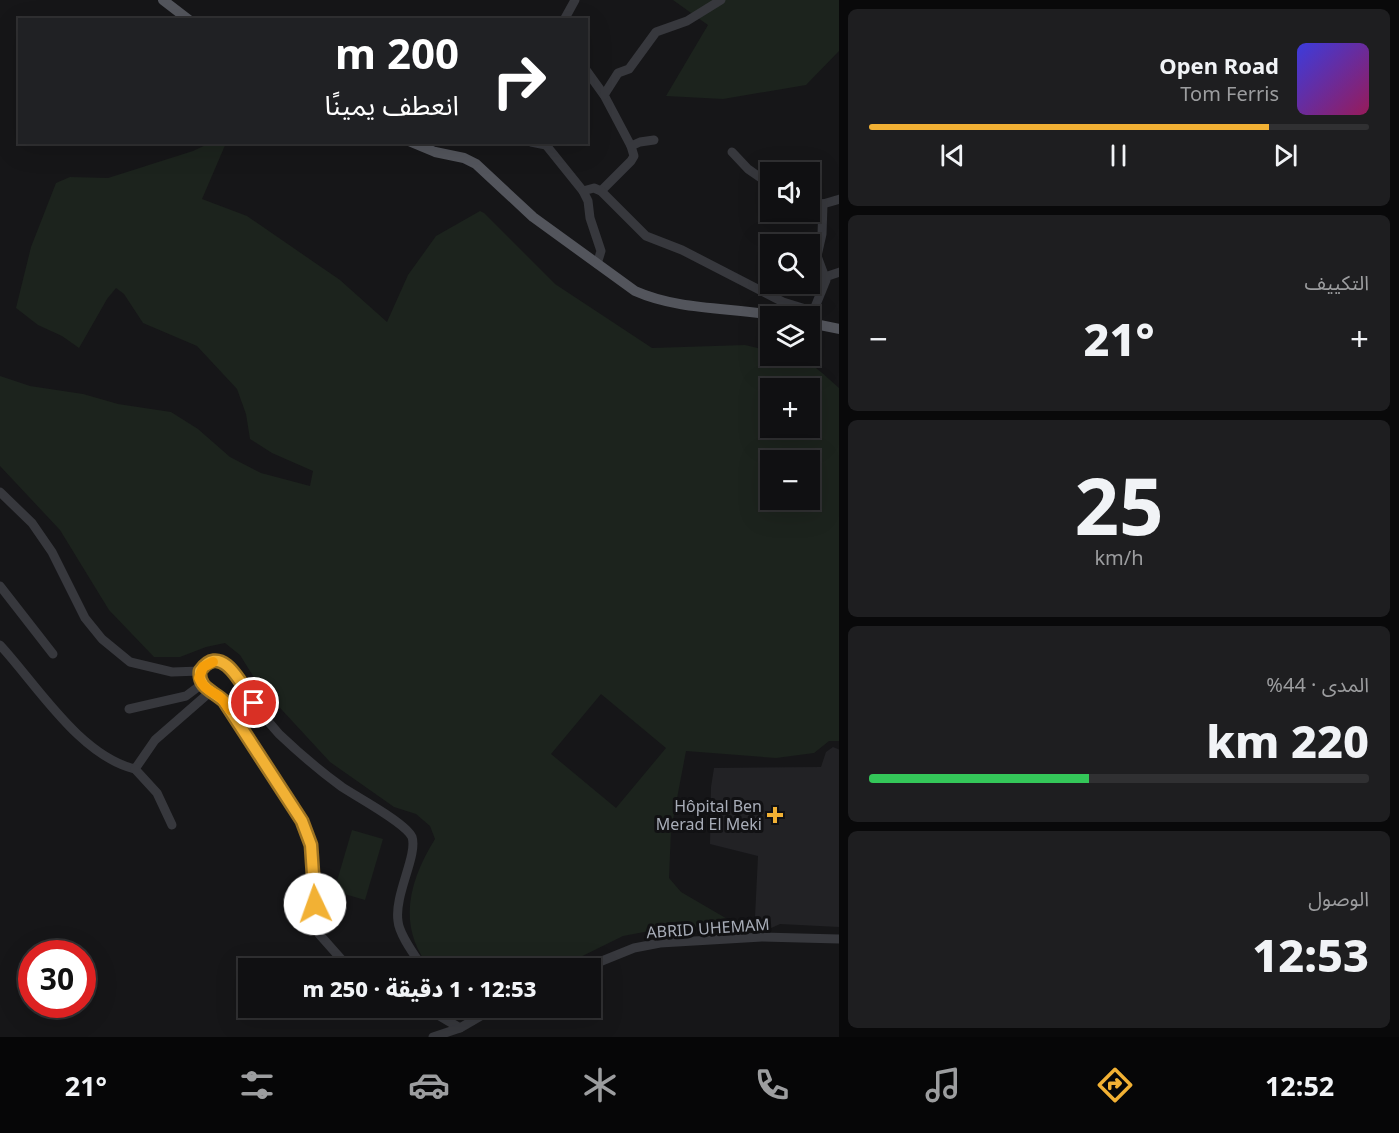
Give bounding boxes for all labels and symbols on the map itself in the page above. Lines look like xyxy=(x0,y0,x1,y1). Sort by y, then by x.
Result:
pin xyxy=(228,677,279,728)
place label: Hôpital Ben Merad El Meki xyxy=(656,795,762,835)
marker: Hôpital Ben Merad El Meki xyxy=(766,806,784,824)
position arrow xyxy=(283,872,347,936)
street label: ABRID UHEMAM xyxy=(646,913,770,943)
speed limit sign: 30 xyxy=(18,940,96,1018)

